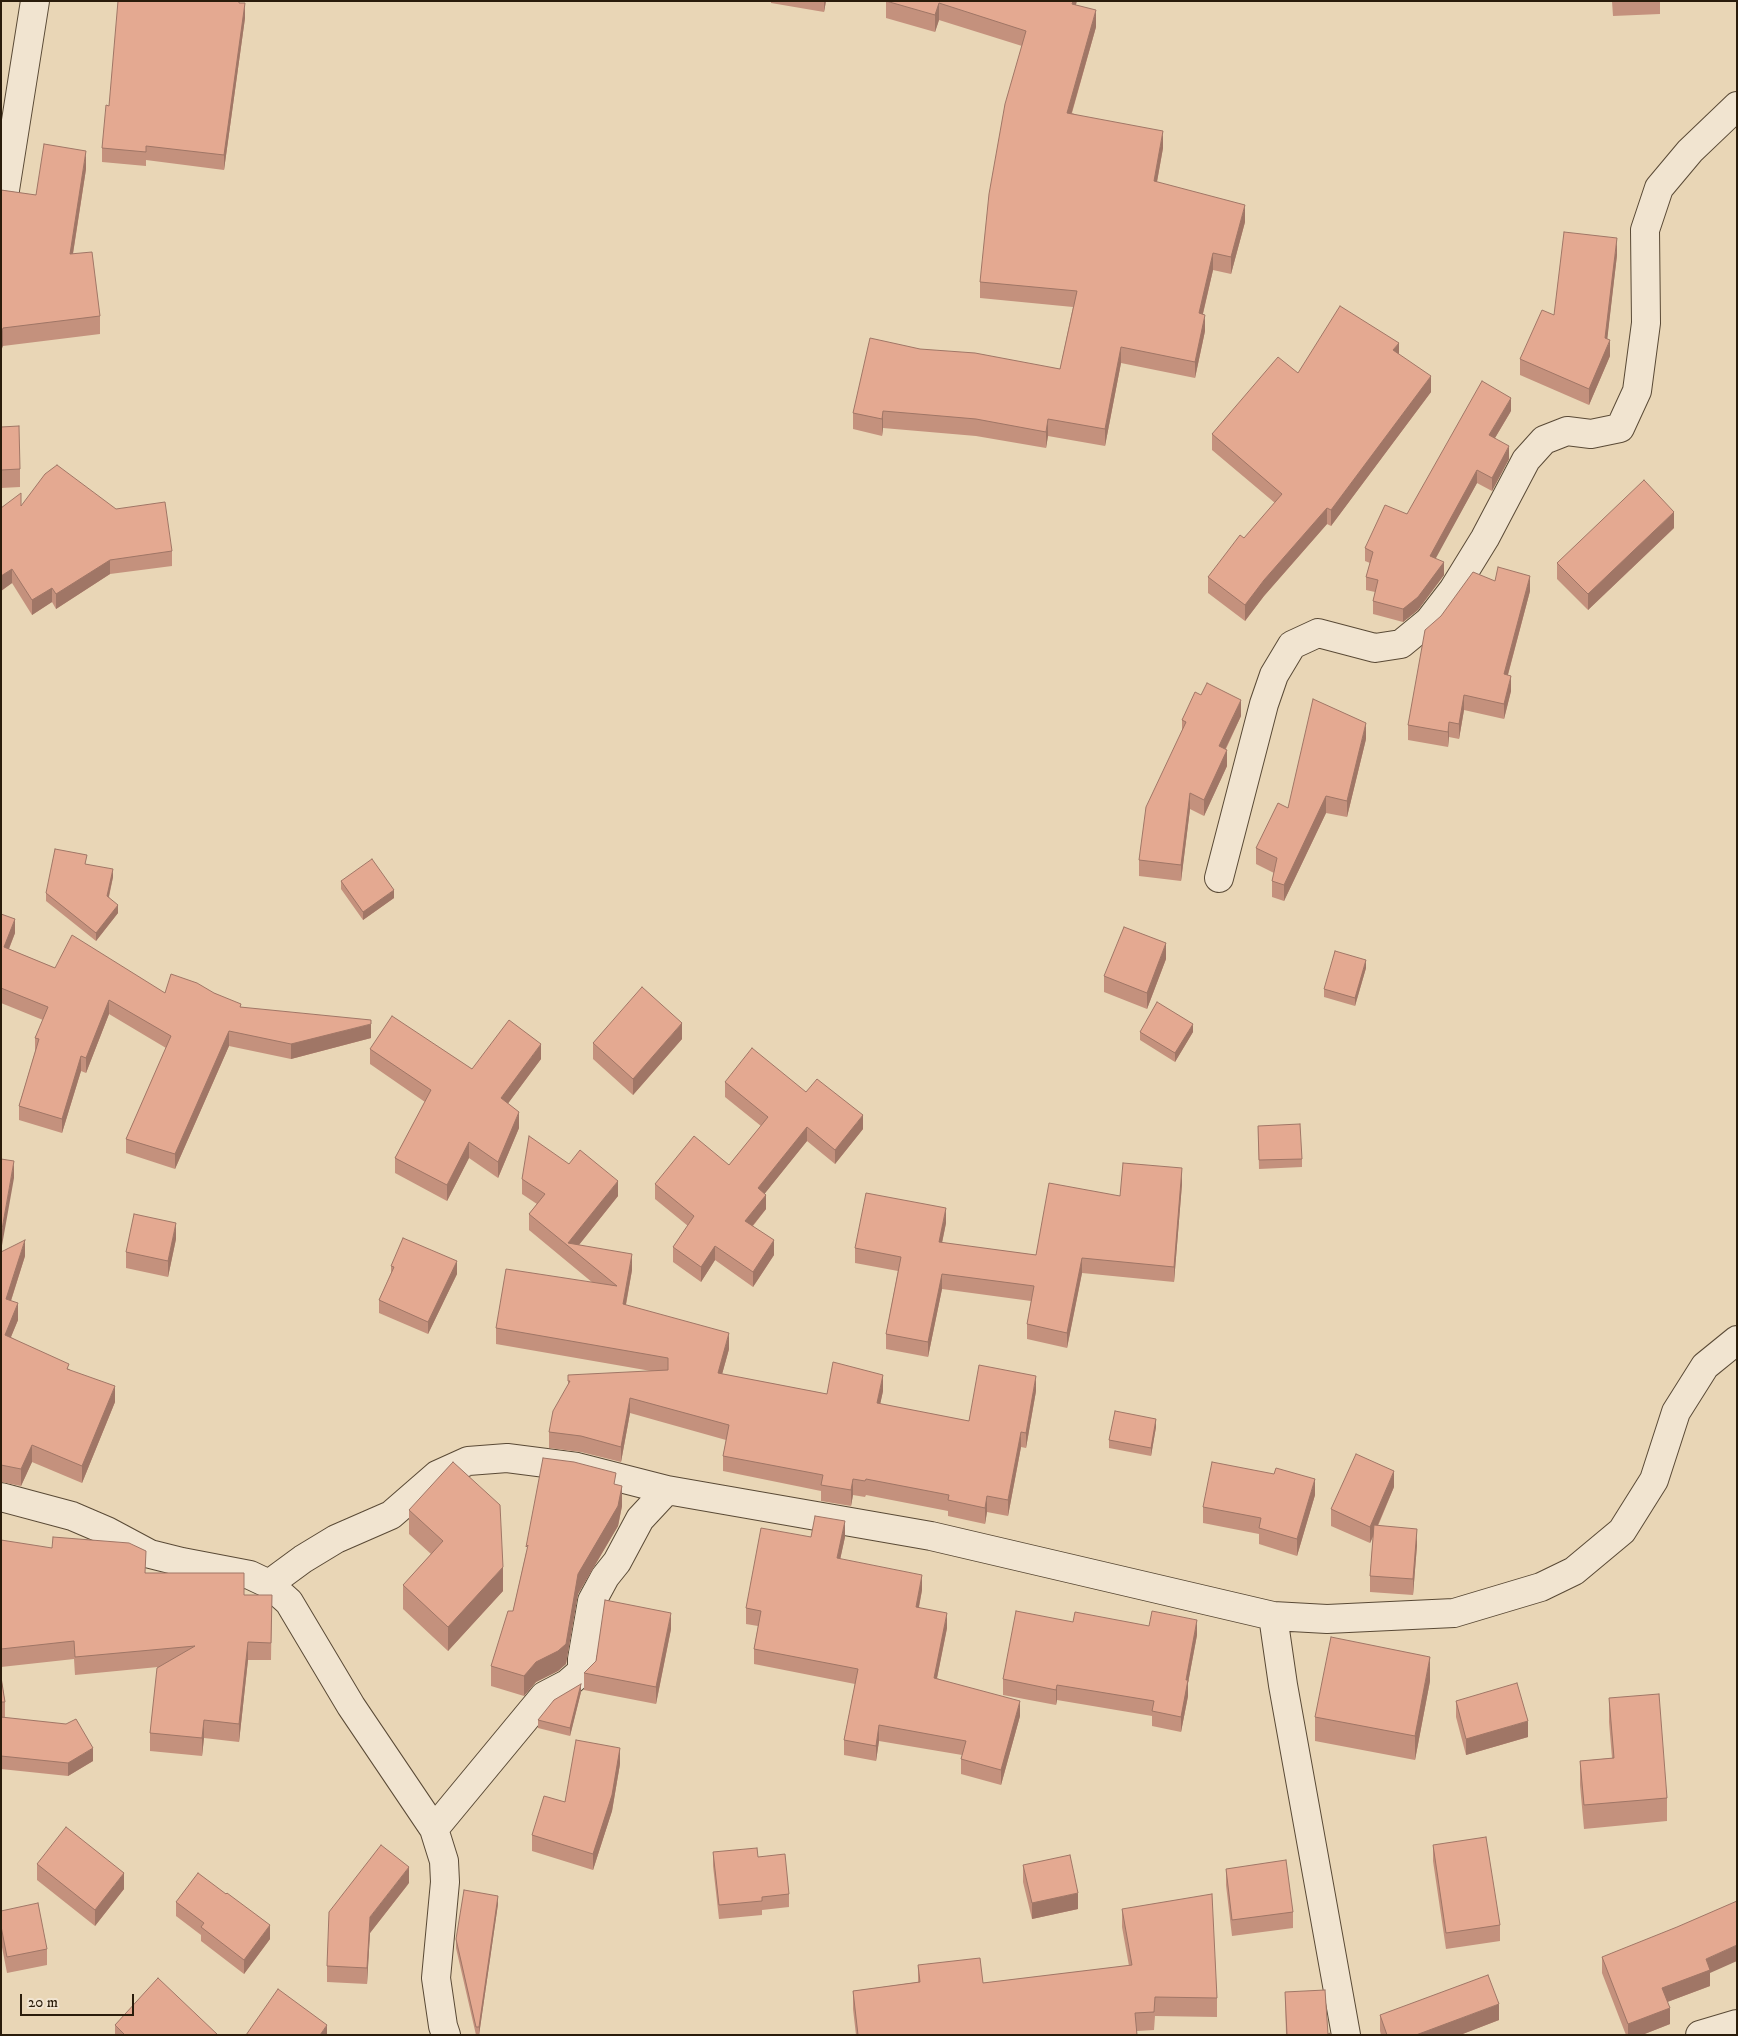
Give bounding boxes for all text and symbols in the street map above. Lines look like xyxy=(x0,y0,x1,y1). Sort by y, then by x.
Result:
scale bar xyxy=(22,1984,136,2016)
text: 20 m xyxy=(28,1993,58,2012)

